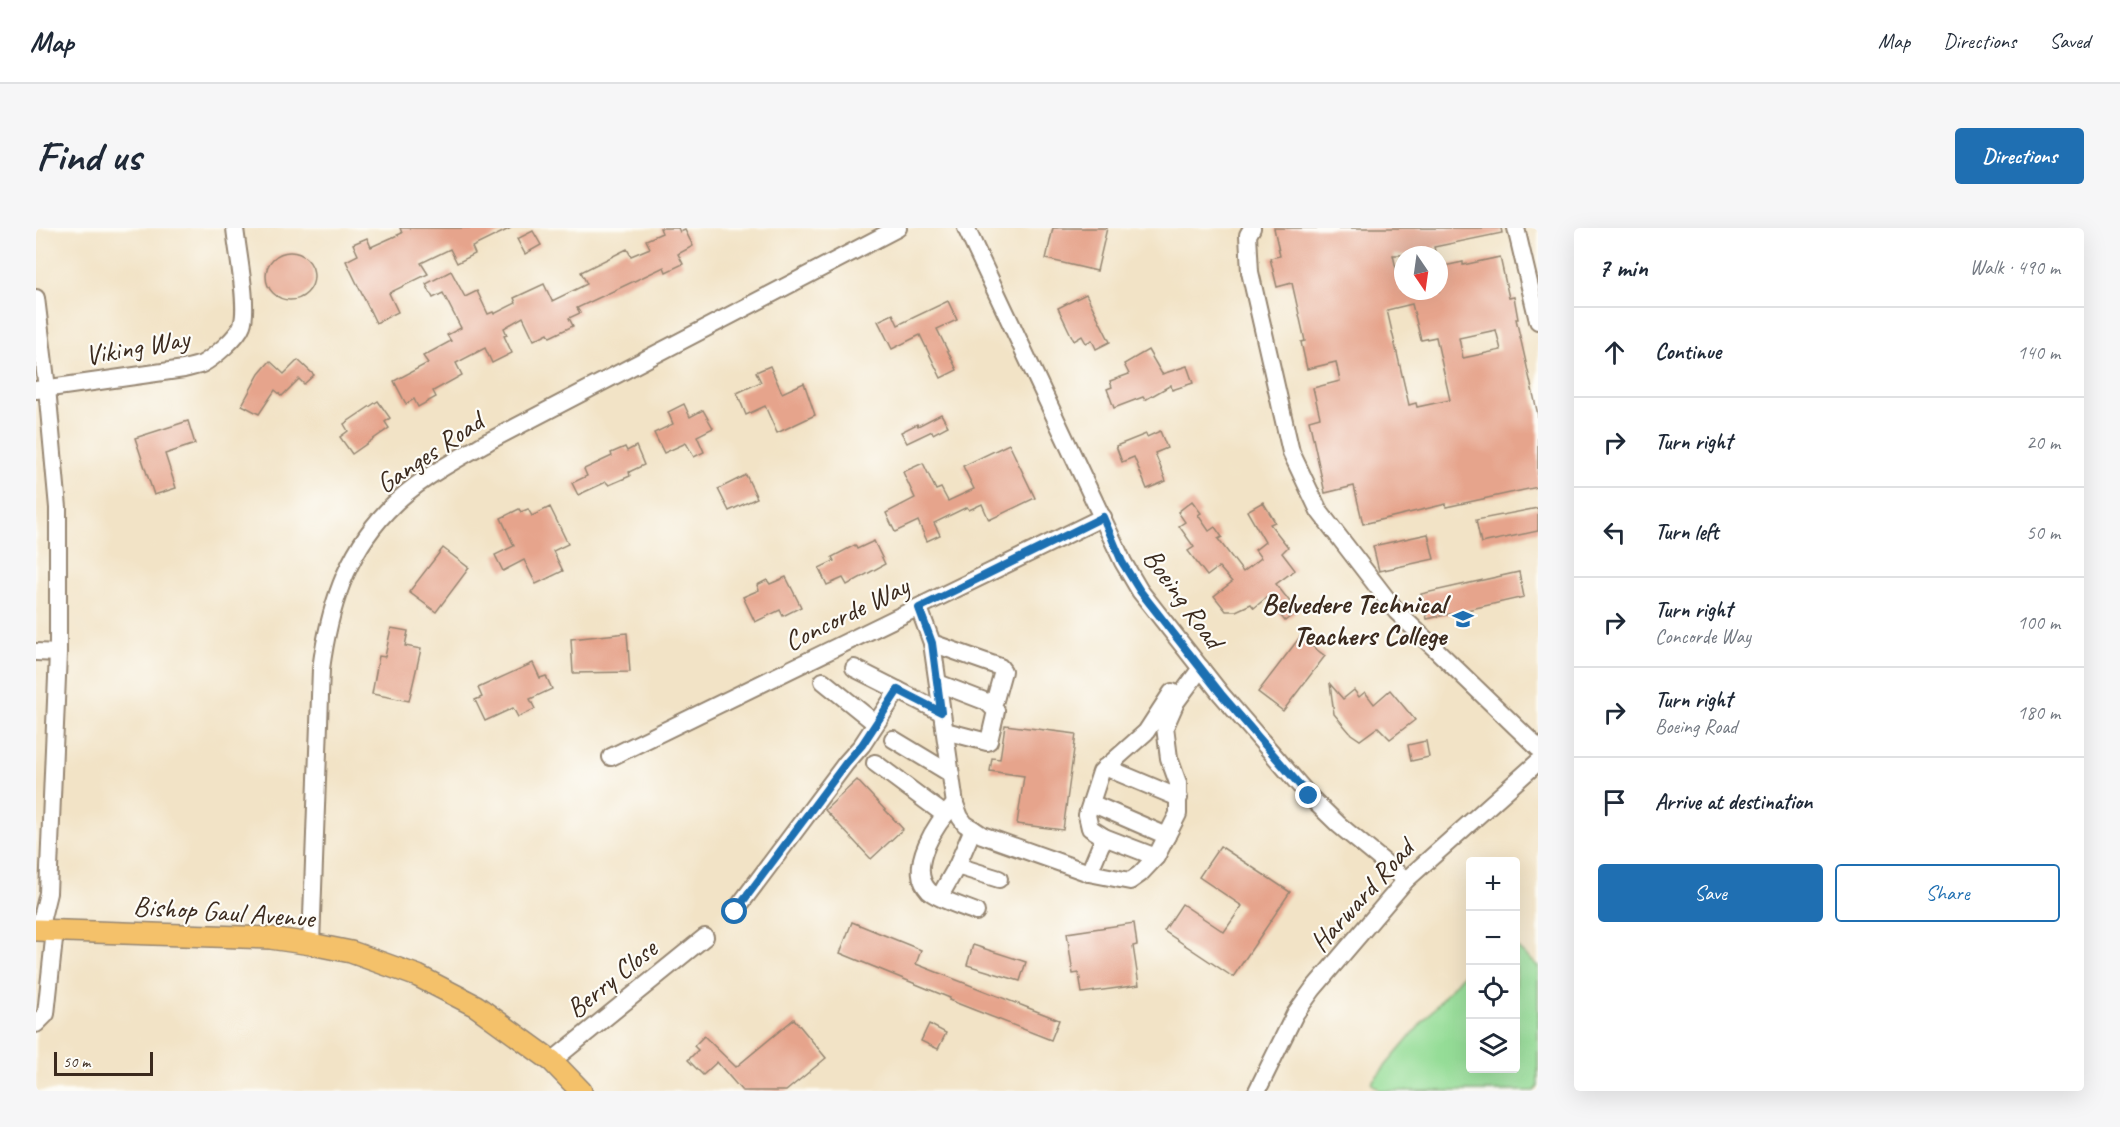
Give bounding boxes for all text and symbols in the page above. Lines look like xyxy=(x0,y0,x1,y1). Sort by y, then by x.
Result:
text: Map xyxy=(30,24,73,59)
text: Map xyxy=(1878,28,1910,54)
text: Directions xyxy=(1943,28,2016,54)
text: Saved xyxy=(2049,28,2090,54)
button: Directions xyxy=(1955,128,2084,184)
text: Find us xyxy=(36,130,141,183)
north arrow xyxy=(1394,246,1448,300)
text: 7 min xyxy=(1598,251,1648,284)
text: Walk · 490 m xyxy=(1970,255,2060,280)
street label: Viking Way xyxy=(82,320,194,373)
icon: ahead xyxy=(1598,336,1631,369)
text: Continue xyxy=(1655,338,1721,366)
text: 140 m xyxy=(2017,340,2060,365)
street label: Ganges Road xyxy=(369,402,493,501)
icon: right xyxy=(1598,426,1631,459)
text: Turn right xyxy=(1655,428,1732,456)
text: 20 m xyxy=(2026,430,2060,455)
icon: left xyxy=(1598,516,1631,549)
text: Turn left xyxy=(1655,518,1719,546)
text: 50 m xyxy=(2026,520,2060,545)
street label: Boeing Road xyxy=(1136,542,1234,658)
street label: Concorde Way xyxy=(778,567,916,659)
place label: Belvedere Technical Teachers College xyxy=(1262,586,1451,653)
text: Turn right xyxy=(1655,596,1732,624)
icon: right xyxy=(1598,606,1631,639)
school or university icon: Belvedere Technical Teachers College xyxy=(1451,607,1475,631)
text: 100 m xyxy=(2017,610,2060,635)
text: Concorde Way xyxy=(1655,624,1751,649)
text: Turn right xyxy=(1655,686,1732,714)
icon: right xyxy=(1598,696,1631,729)
text: 180 m xyxy=(2017,700,2060,725)
text: Boeing Road xyxy=(1655,714,1737,739)
route end xyxy=(1295,782,1321,808)
icon: arrive xyxy=(1598,786,1631,819)
text: Arrive at destination xyxy=(1655,788,1812,816)
street label: Harward Road xyxy=(1302,829,1424,959)
map controls xyxy=(1466,857,1520,1073)
button: + xyxy=(1466,857,1520,911)
button: Save xyxy=(1598,864,1823,922)
button: Share xyxy=(1835,864,2060,922)
street label: Bishop Gaul Avenue xyxy=(132,888,318,935)
route start xyxy=(721,898,747,924)
button: − xyxy=(1466,911,1520,965)
street label: Berry Close xyxy=(559,930,665,1026)
button: locate xyxy=(1466,965,1520,1019)
button: layers xyxy=(1466,1019,1520,1073)
scale bar xyxy=(54,1049,153,1076)
text: 50 m xyxy=(63,1052,90,1072)

